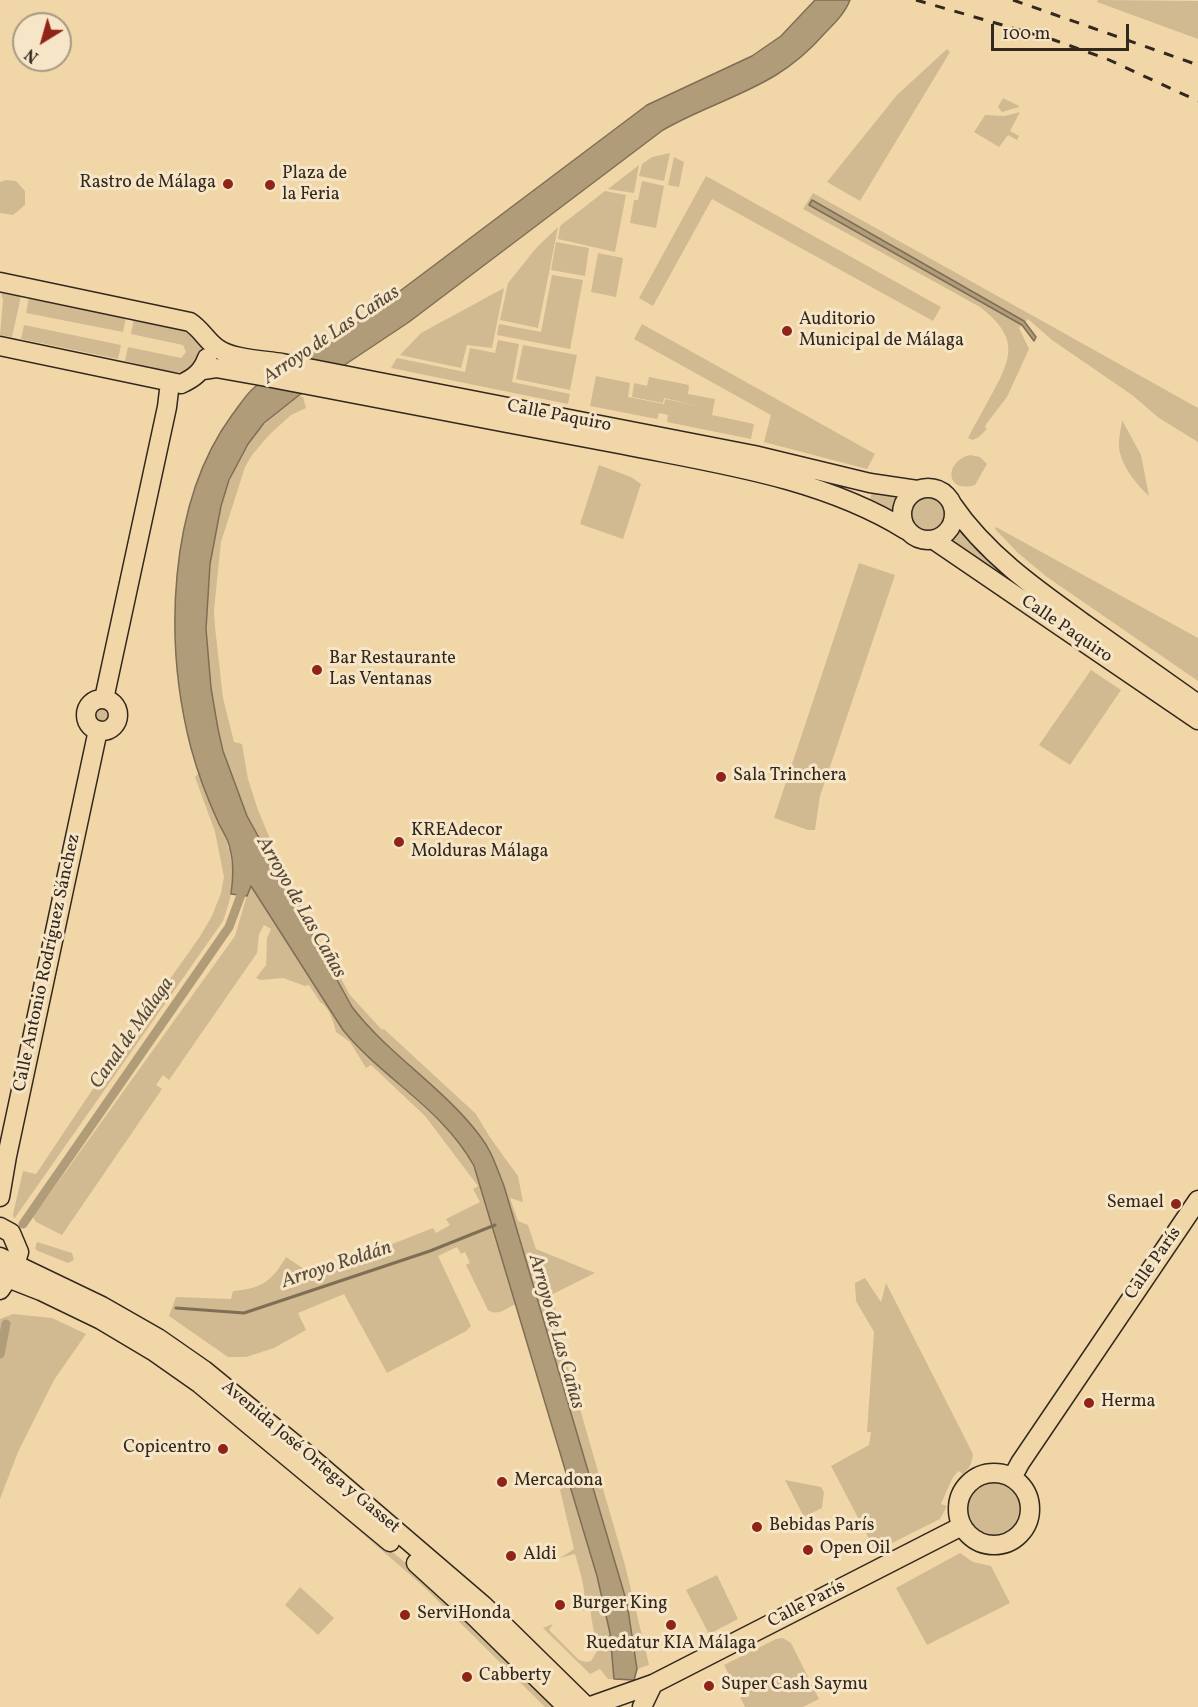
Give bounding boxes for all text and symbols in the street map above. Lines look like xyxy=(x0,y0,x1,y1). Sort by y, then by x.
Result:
north arrow xyxy=(12,12,72,72)
scale bar xyxy=(994,12,1132,50)
text: 100 m xyxy=(1002,22,1051,47)
text: N xyxy=(21,42,44,67)
place label: Plaza de la Feria xyxy=(282,164,347,207)
place label: Rastro de Málaga xyxy=(79,173,216,195)
marker: Rastro de Málaga xyxy=(221,177,235,191)
marker: Plaza de la Feria xyxy=(263,178,277,192)
water label: Arroyo de Las Cañas xyxy=(259,281,405,391)
place label: Auditorio Municipal de Málaga xyxy=(799,310,964,352)
marker: Auditorio Municipal de Málaga xyxy=(780,324,794,338)
street label: Calle Paquiro xyxy=(505,396,613,438)
street label: Calle Paquiro xyxy=(1016,592,1116,668)
place label: Bar Restaurante Las Ventanas xyxy=(329,649,456,692)
marker: Bar Restaurante Las Ventanas xyxy=(310,663,324,677)
place label: Sala Trinchera xyxy=(733,766,847,788)
marker: Sala Trinchera xyxy=(714,770,728,784)
place label: KREAdecor Molduras Málaga xyxy=(411,821,549,864)
street label: Calle Antonio Rodríguez Sánchez xyxy=(10,832,86,1094)
water label: Arroyo de Las Cañas xyxy=(250,833,350,983)
marker: KREAdecor Molduras Málaga xyxy=(392,835,406,849)
water label: Canal de Málaga xyxy=(86,974,180,1094)
place label: Semael xyxy=(1107,1193,1164,1215)
marker: Semael xyxy=(1169,1197,1183,1211)
street label: Calle París xyxy=(1121,1224,1187,1304)
water label: Arroyo Roldán xyxy=(279,1237,395,1295)
water label: Arroyo de Las Cañas xyxy=(521,1252,589,1412)
street label: Avenida José Ortega y Gasset xyxy=(216,1377,404,1539)
place label: Herma xyxy=(1101,1392,1156,1414)
marker: Herma xyxy=(1082,1396,1096,1410)
place label: Copicentro xyxy=(123,1438,211,1460)
marker: Copicentro xyxy=(216,1442,230,1456)
place label: Mercadona xyxy=(514,1471,603,1493)
marker: Mercadona xyxy=(495,1475,509,1489)
place label: Bebidas París xyxy=(769,1516,875,1538)
marker: Bebidas París xyxy=(750,1520,764,1534)
place label: Open Oil xyxy=(820,1539,890,1561)
marker: Open Oil xyxy=(801,1543,815,1557)
place label: Aldi xyxy=(523,1545,557,1567)
marker: Aldi xyxy=(504,1549,518,1563)
street label: Calle París xyxy=(765,1576,849,1634)
place label: Burger King xyxy=(572,1594,667,1616)
marker: Burger King xyxy=(553,1598,567,1612)
place label: ServiHonda xyxy=(417,1604,511,1626)
marker: ServiHonda xyxy=(398,1608,412,1622)
marker: Ruedatur KIA Málaga xyxy=(664,1618,678,1632)
place label: Ruedatur KIA Málaga xyxy=(586,1634,756,1656)
place label: Cabberty xyxy=(479,1666,551,1688)
marker: Cabberty xyxy=(460,1670,474,1684)
place label: Super Cash Saymu xyxy=(721,1675,868,1697)
marker: Super Cash Saymu xyxy=(702,1679,716,1693)

